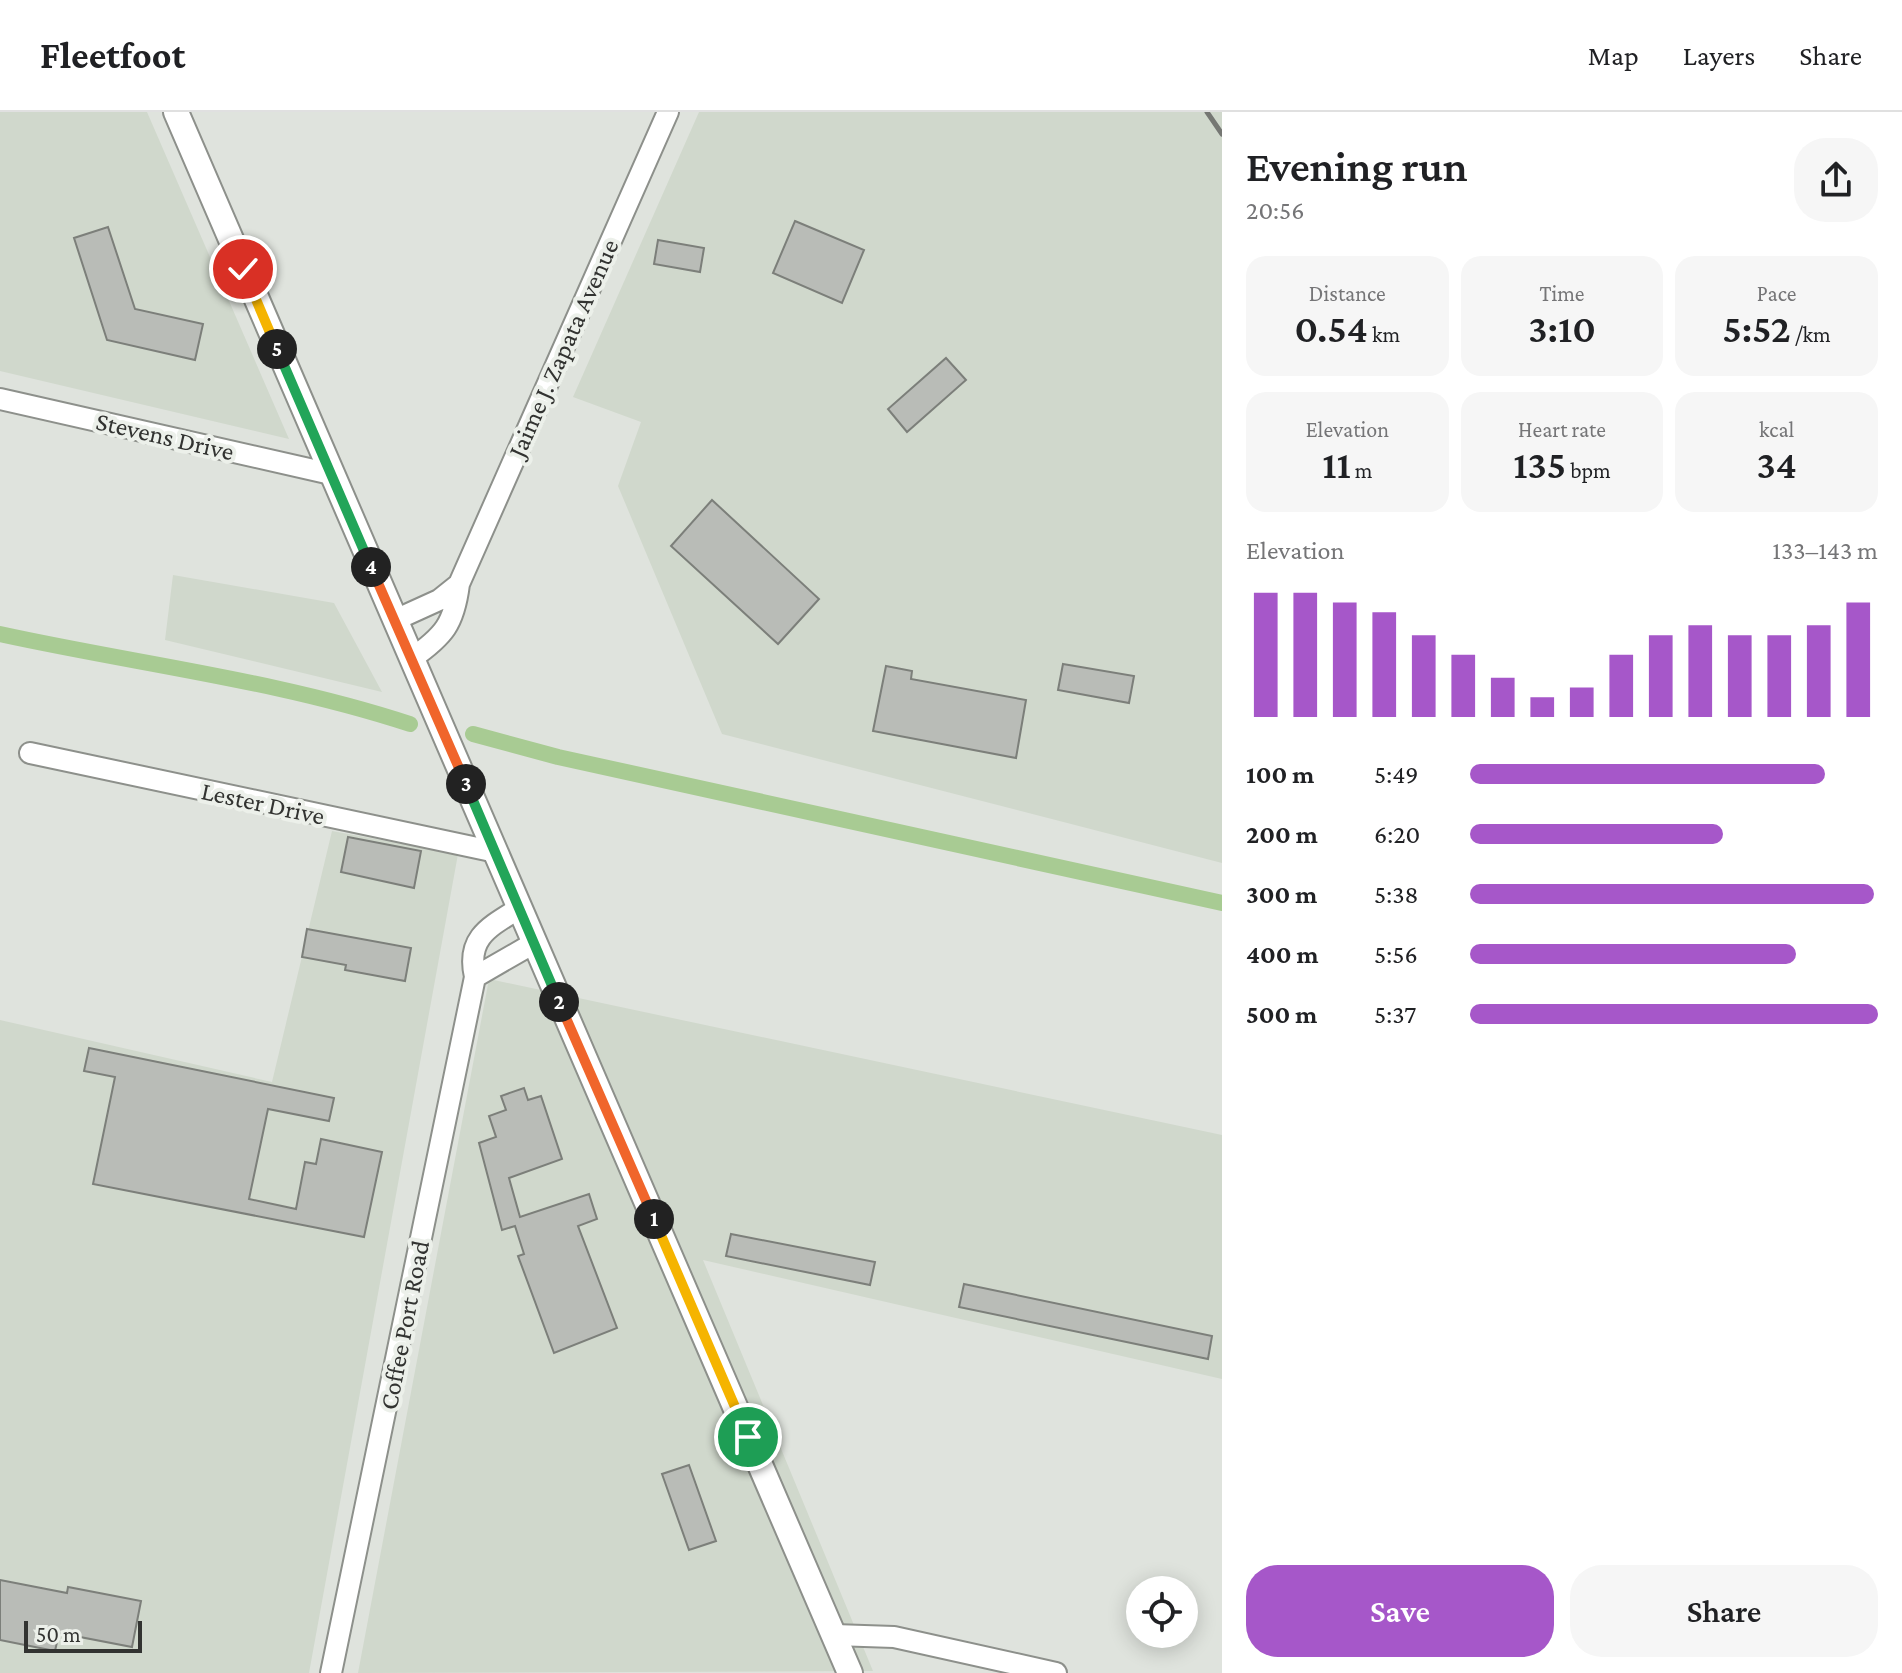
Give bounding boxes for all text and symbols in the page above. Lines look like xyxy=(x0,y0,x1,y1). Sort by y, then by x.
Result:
text: Fleetfoot xyxy=(40,34,185,76)
text: Map xyxy=(1588,40,1639,71)
text: Layers xyxy=(1683,40,1755,71)
text: Share xyxy=(1799,40,1862,71)
button: share xyxy=(1794,138,1878,222)
text: Evening run xyxy=(1246,142,1468,190)
text: 20:56 xyxy=(1246,196,1305,225)
pin xyxy=(209,235,277,303)
street label: Jaime J. Zapata Avenue xyxy=(502,235,625,463)
icon: check xyxy=(221,247,265,291)
text: Distance xyxy=(1309,281,1386,306)
text: Time xyxy=(1539,281,1585,306)
text: Pace xyxy=(1757,281,1796,306)
text: 0.54 xyxy=(1294,306,1368,351)
text: 3:10 xyxy=(1528,306,1596,351)
text: 5:52 xyxy=(1723,306,1791,351)
text: km xyxy=(1368,322,1400,347)
text: /km xyxy=(1791,322,1831,347)
pin: 5 xyxy=(257,329,297,369)
text: 5 xyxy=(272,336,282,361)
street label: Stevens Drive xyxy=(93,407,237,466)
text: Elevation xyxy=(1306,417,1389,442)
text: Heart rate xyxy=(1518,417,1606,442)
text: kcal xyxy=(1759,417,1794,442)
text: 11 xyxy=(1322,442,1351,487)
text: 135 xyxy=(1513,442,1566,487)
text: 34 xyxy=(1756,442,1797,487)
text: m xyxy=(1351,458,1373,483)
text: bpm xyxy=(1566,458,1611,483)
text: Elevation xyxy=(1246,536,1344,565)
text: 133–143 m xyxy=(1772,536,1878,565)
pin: 4 xyxy=(351,547,391,587)
text: 4 xyxy=(365,554,377,579)
text: 100 m xyxy=(1246,760,1314,789)
text: 5:49 xyxy=(1374,760,1418,789)
pin: 3 xyxy=(446,764,486,804)
text: 3 xyxy=(461,771,471,796)
street label: Lester Drive xyxy=(199,776,327,831)
text: 200 m xyxy=(1246,820,1318,849)
text: 6:20 xyxy=(1374,820,1420,849)
text: 300 m xyxy=(1246,880,1317,909)
text: 5:38 xyxy=(1374,880,1419,909)
text: 400 m xyxy=(1246,940,1319,969)
text: 5:56 xyxy=(1374,940,1418,969)
pin: 2 xyxy=(539,982,579,1022)
text: 2 xyxy=(553,989,565,1014)
text: 500 m xyxy=(1246,1000,1317,1029)
text: 5:37 xyxy=(1374,1000,1416,1029)
pin: 1 xyxy=(634,1199,674,1239)
text: 1 xyxy=(650,1206,658,1231)
street label: Coffee Port Road xyxy=(374,1238,435,1412)
pin xyxy=(714,1403,782,1471)
icon: arrive xyxy=(726,1415,770,1459)
button: Save xyxy=(1246,1565,1554,1657)
button: Share xyxy=(1570,1565,1878,1657)
map controls xyxy=(1126,1576,1198,1648)
button: locate xyxy=(1126,1576,1198,1648)
scale bar xyxy=(24,1617,142,1653)
text: 50 m xyxy=(36,1622,81,1647)

